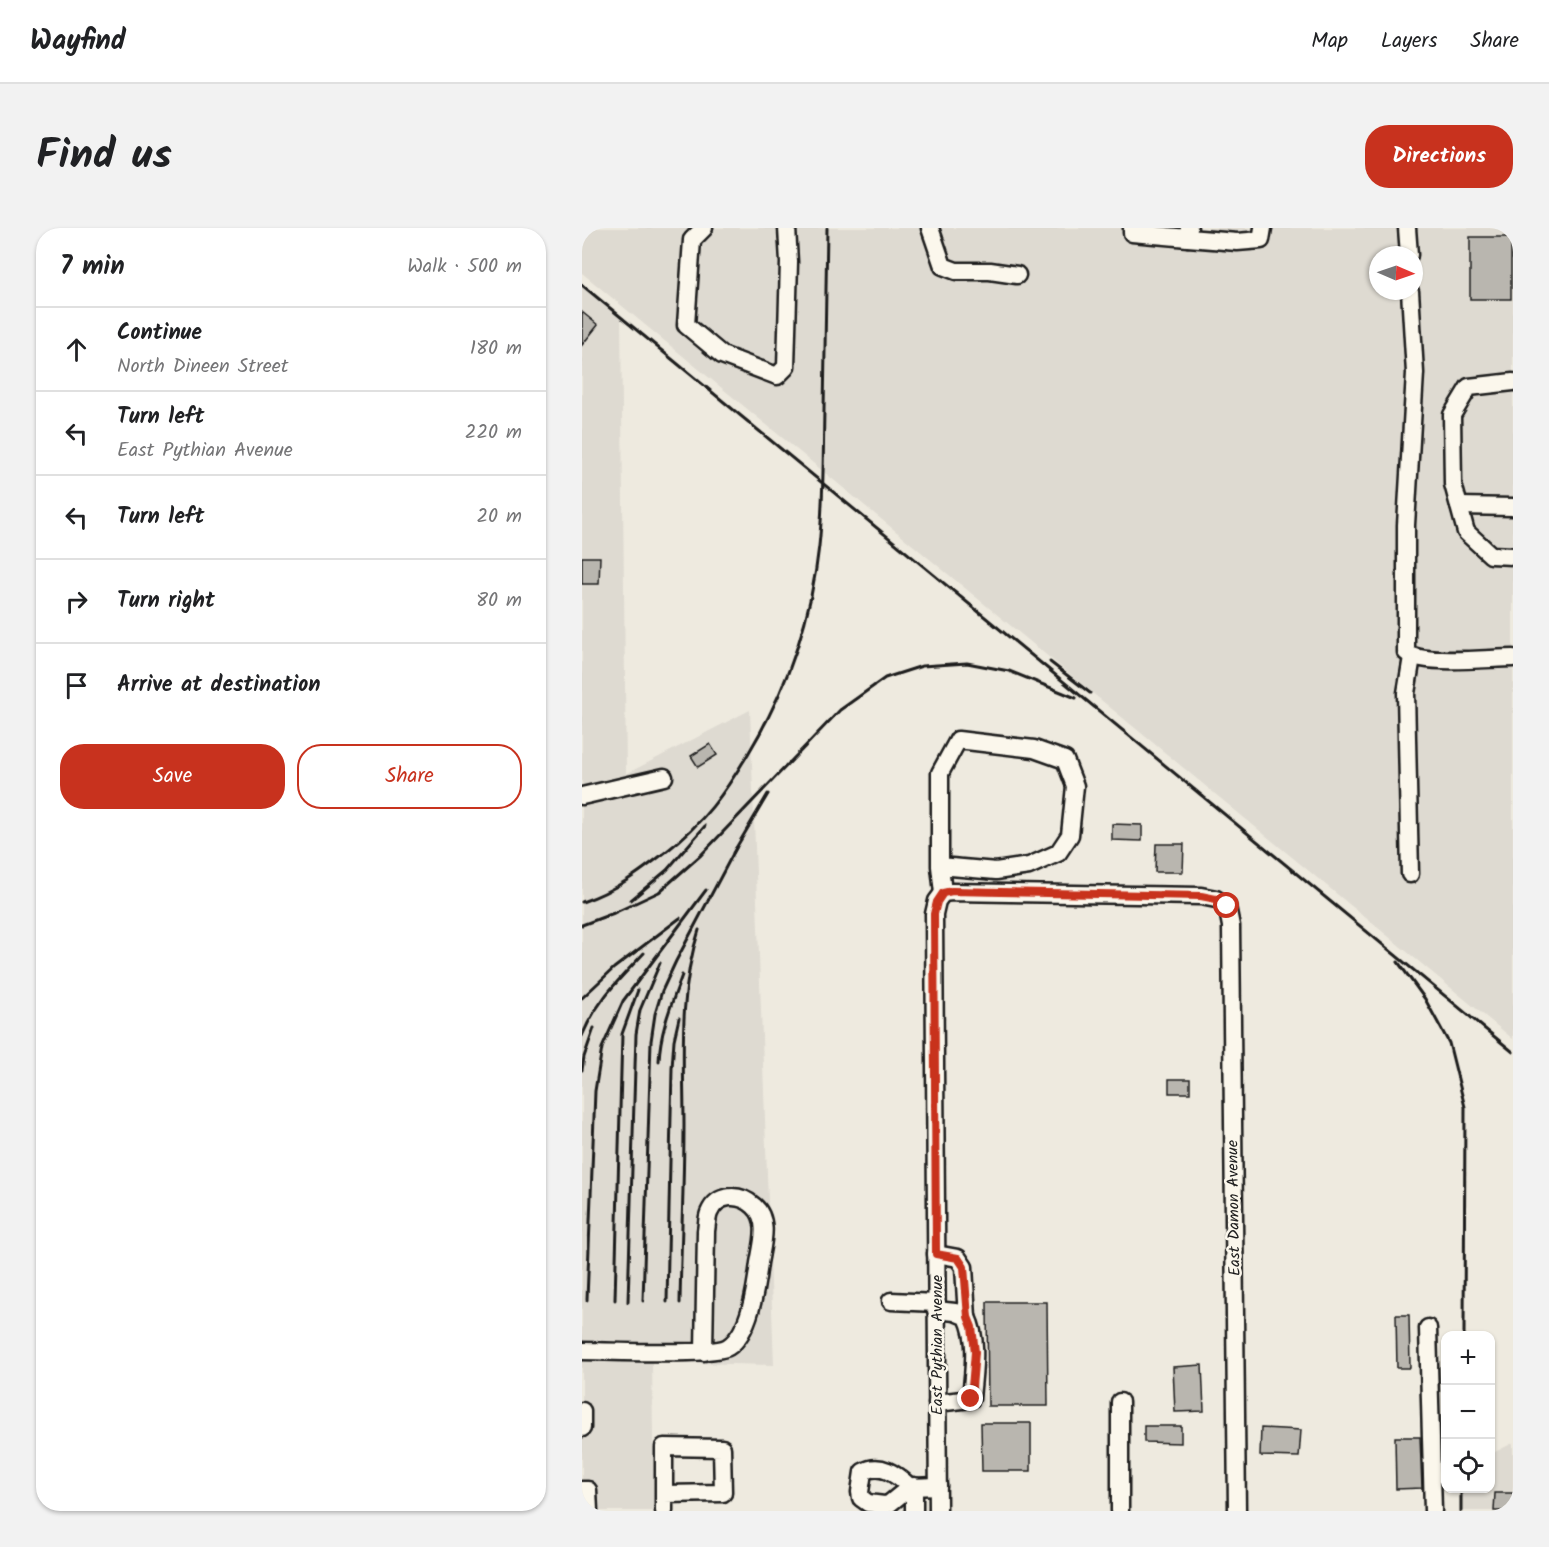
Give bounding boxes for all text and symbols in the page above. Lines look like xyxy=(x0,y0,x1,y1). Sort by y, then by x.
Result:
text: Wayfind xyxy=(30,19,126,64)
text: Map xyxy=(1311,25,1348,58)
text: Layers xyxy=(1381,25,1437,58)
text: Share xyxy=(1470,25,1519,58)
text: Find us xyxy=(36,123,172,190)
button: Directions xyxy=(1365,125,1513,188)
text: 7 min xyxy=(60,246,125,288)
north arrow xyxy=(1369,246,1423,300)
text: Walk · 500 m xyxy=(407,251,522,283)
text: Continue xyxy=(117,316,202,351)
icon: ahead xyxy=(60,333,93,366)
text: 180 m xyxy=(470,333,522,365)
text: North Dineen Street xyxy=(117,351,288,383)
text: Turn left xyxy=(117,400,204,435)
icon: left xyxy=(60,417,93,450)
text: 220 m xyxy=(465,417,522,449)
text: East Pythian Avenue xyxy=(117,435,293,467)
text: Turn left xyxy=(117,500,204,535)
icon: left xyxy=(60,501,93,534)
text: 20 m xyxy=(476,501,522,533)
text: Turn right xyxy=(117,584,215,619)
icon: right xyxy=(60,585,93,618)
text: 80 m xyxy=(476,585,522,617)
text: Arrive at destination xyxy=(117,668,320,703)
icon: arrive xyxy=(60,669,93,702)
button: Save xyxy=(60,744,285,809)
button: Share xyxy=(297,744,522,809)
route start xyxy=(1213,892,1239,918)
street label: East Damon Avenue xyxy=(1220,1140,1248,1276)
street label: East Pythian Avenue xyxy=(925,1275,950,1415)
map controls xyxy=(1441,1331,1495,1493)
button: + xyxy=(1441,1331,1495,1385)
route end xyxy=(957,1385,983,1411)
button: − xyxy=(1441,1385,1495,1439)
button: locate xyxy=(1441,1439,1495,1493)

